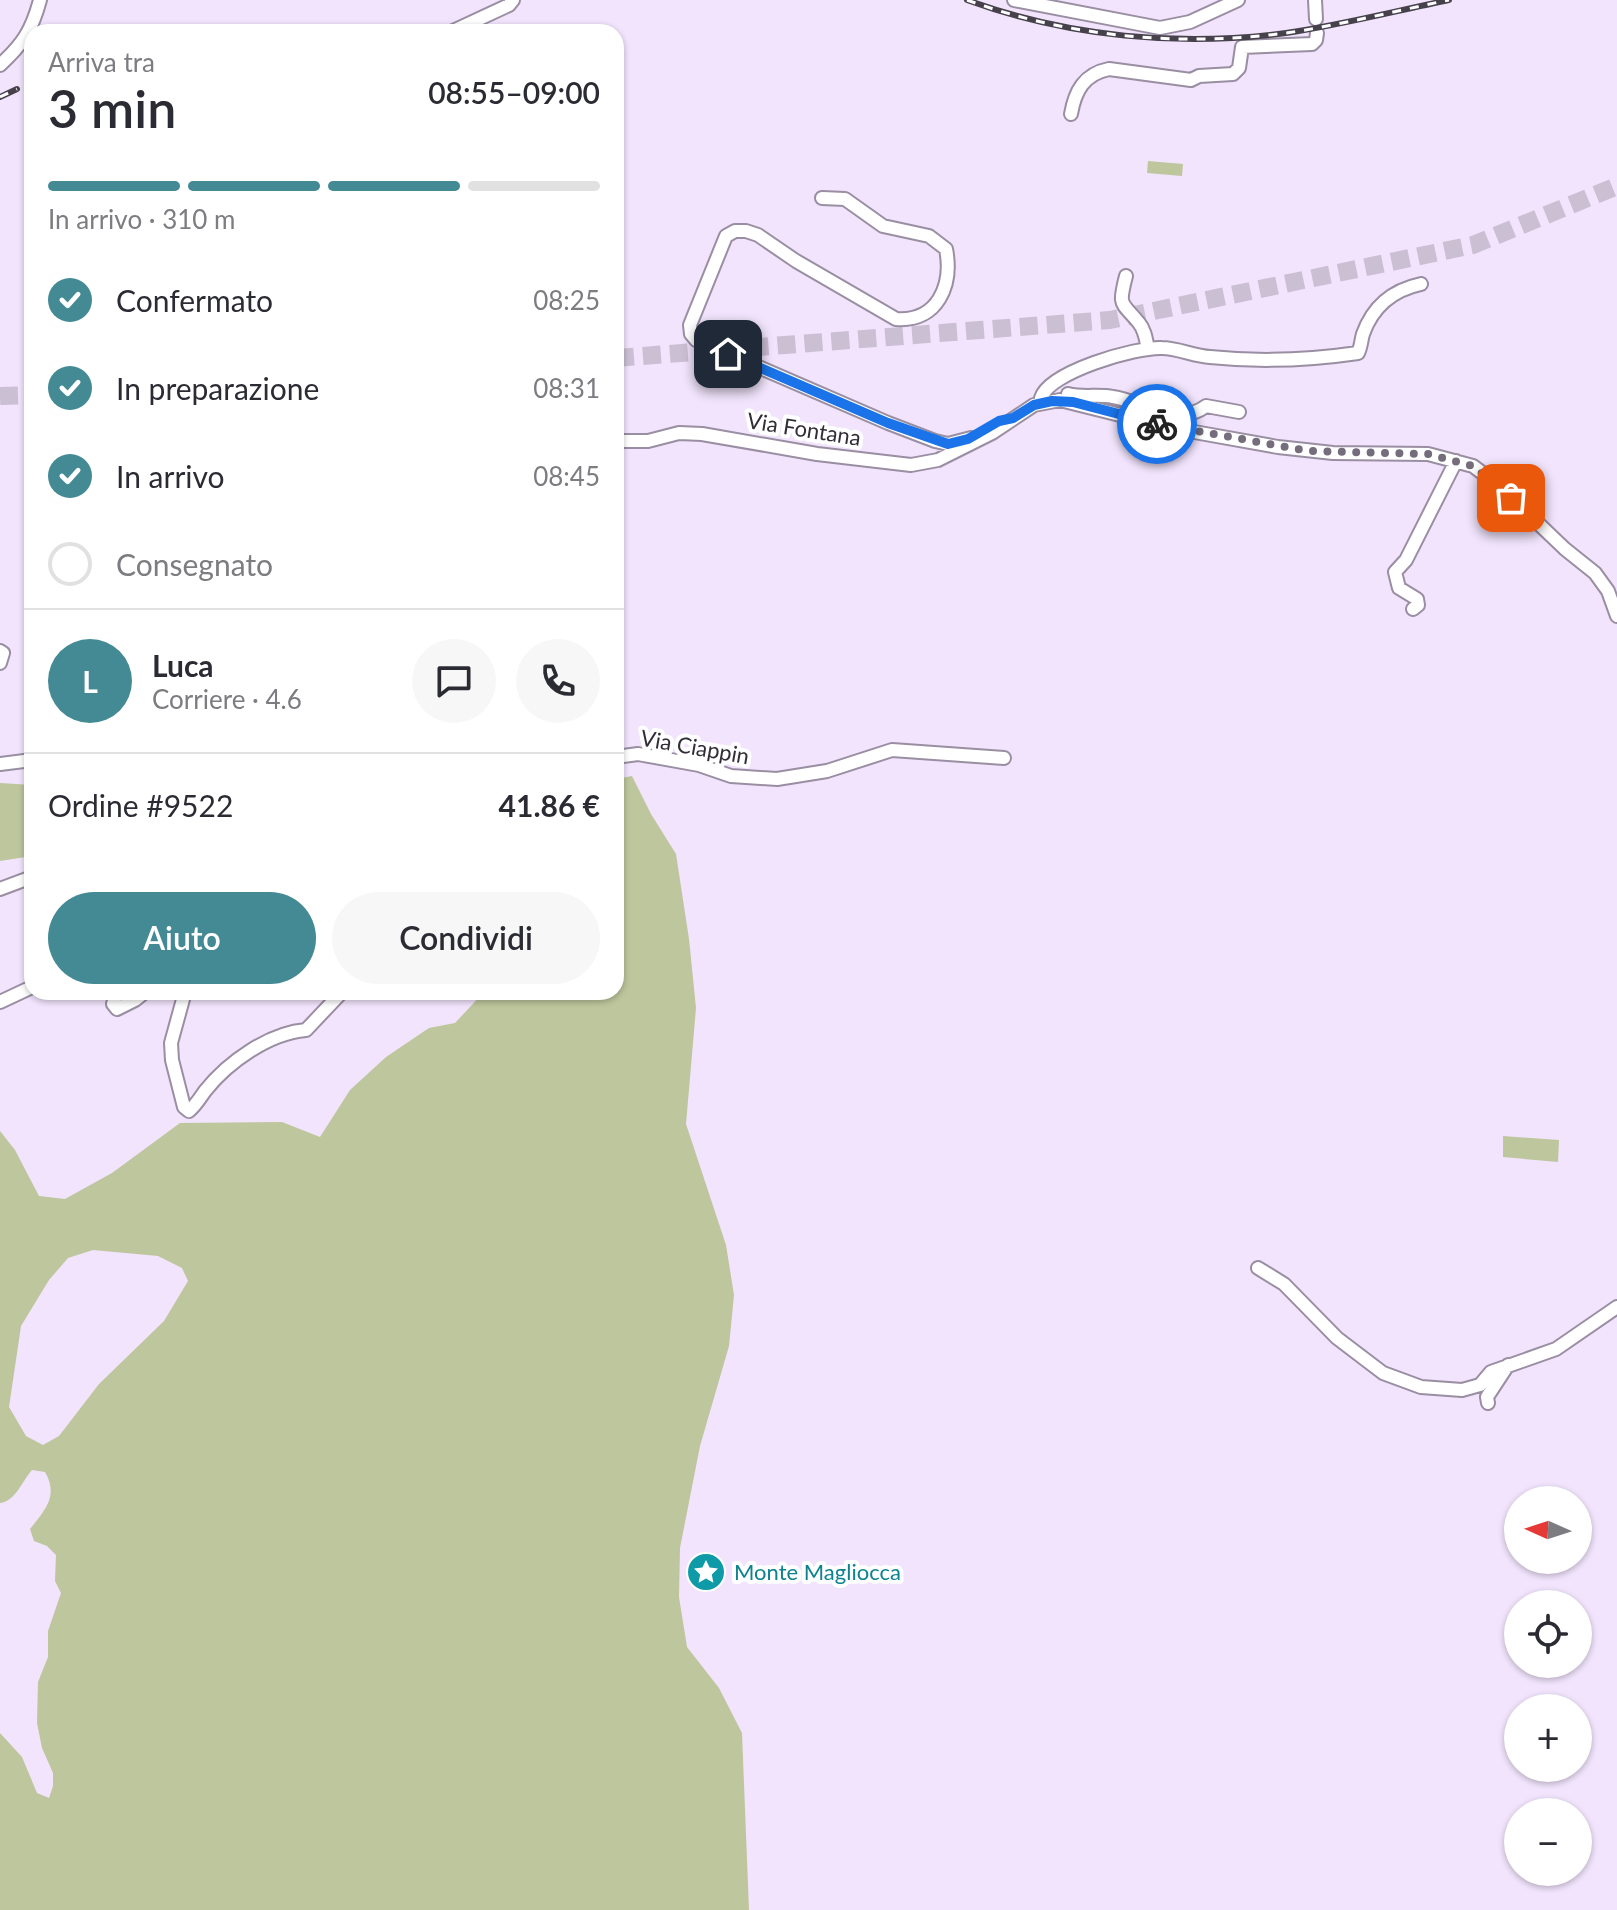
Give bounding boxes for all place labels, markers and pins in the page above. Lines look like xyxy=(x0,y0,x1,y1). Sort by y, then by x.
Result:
pin xyxy=(694,320,762,388)
pin xyxy=(1477,464,1545,532)
place icon: Monte Magliocca xyxy=(685,1551,727,1593)
place label: Monte Magliocca xyxy=(734,1558,901,1585)

